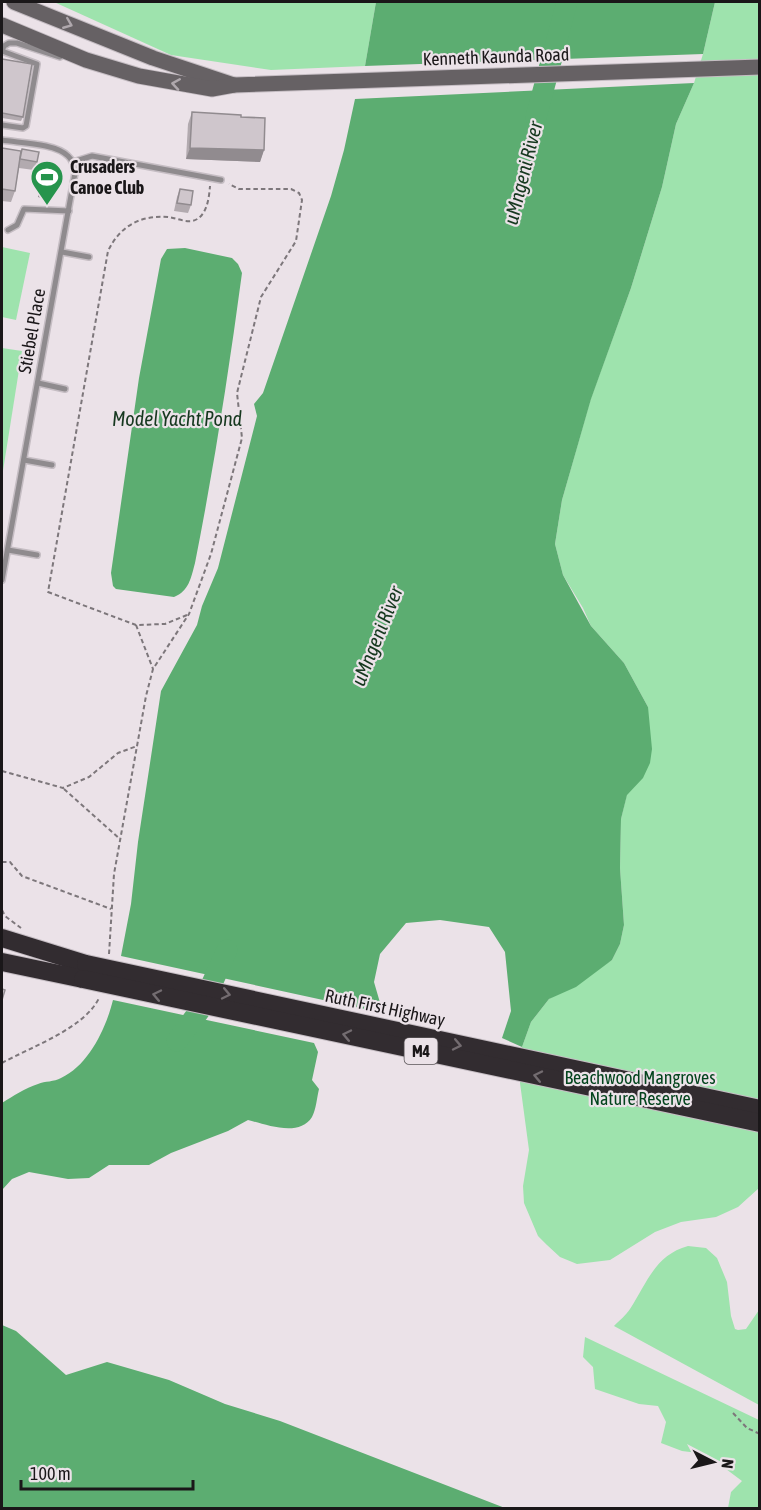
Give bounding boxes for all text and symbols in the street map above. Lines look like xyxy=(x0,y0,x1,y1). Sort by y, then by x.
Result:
one-way arrow xyxy=(62,17,73,29)
street label: Kenneth Kaunda Road xyxy=(422,43,570,70)
one-way arrow xyxy=(172,78,181,90)
water label: uMngeni River xyxy=(499,118,547,227)
place label: Crusaders Canoe Club xyxy=(70,156,144,198)
sports icon: Crusaders Canoe Club xyxy=(29,159,65,206)
street label: Stiebel Place xyxy=(14,287,49,375)
water label: Model Yacht Pond xyxy=(112,407,243,430)
water label: uMngeni River xyxy=(346,582,407,689)
street label: Ruth First Highway xyxy=(323,985,447,1030)
one-way arrow xyxy=(220,987,230,1000)
one-way arrow xyxy=(152,989,162,1002)
one-way arrow xyxy=(343,1030,353,1043)
road number: M4 xyxy=(404,1038,438,1064)
one-way arrow xyxy=(452,1038,462,1051)
park label: Beachwood Mangroves Nature Reserve xyxy=(564,1067,716,1109)
one-way arrow xyxy=(533,1070,543,1083)
north arrow xyxy=(683,1432,743,1492)
scale bar xyxy=(21,1453,194,1491)
text: N xyxy=(718,1458,737,1470)
text: 100 m xyxy=(30,1463,71,1484)

